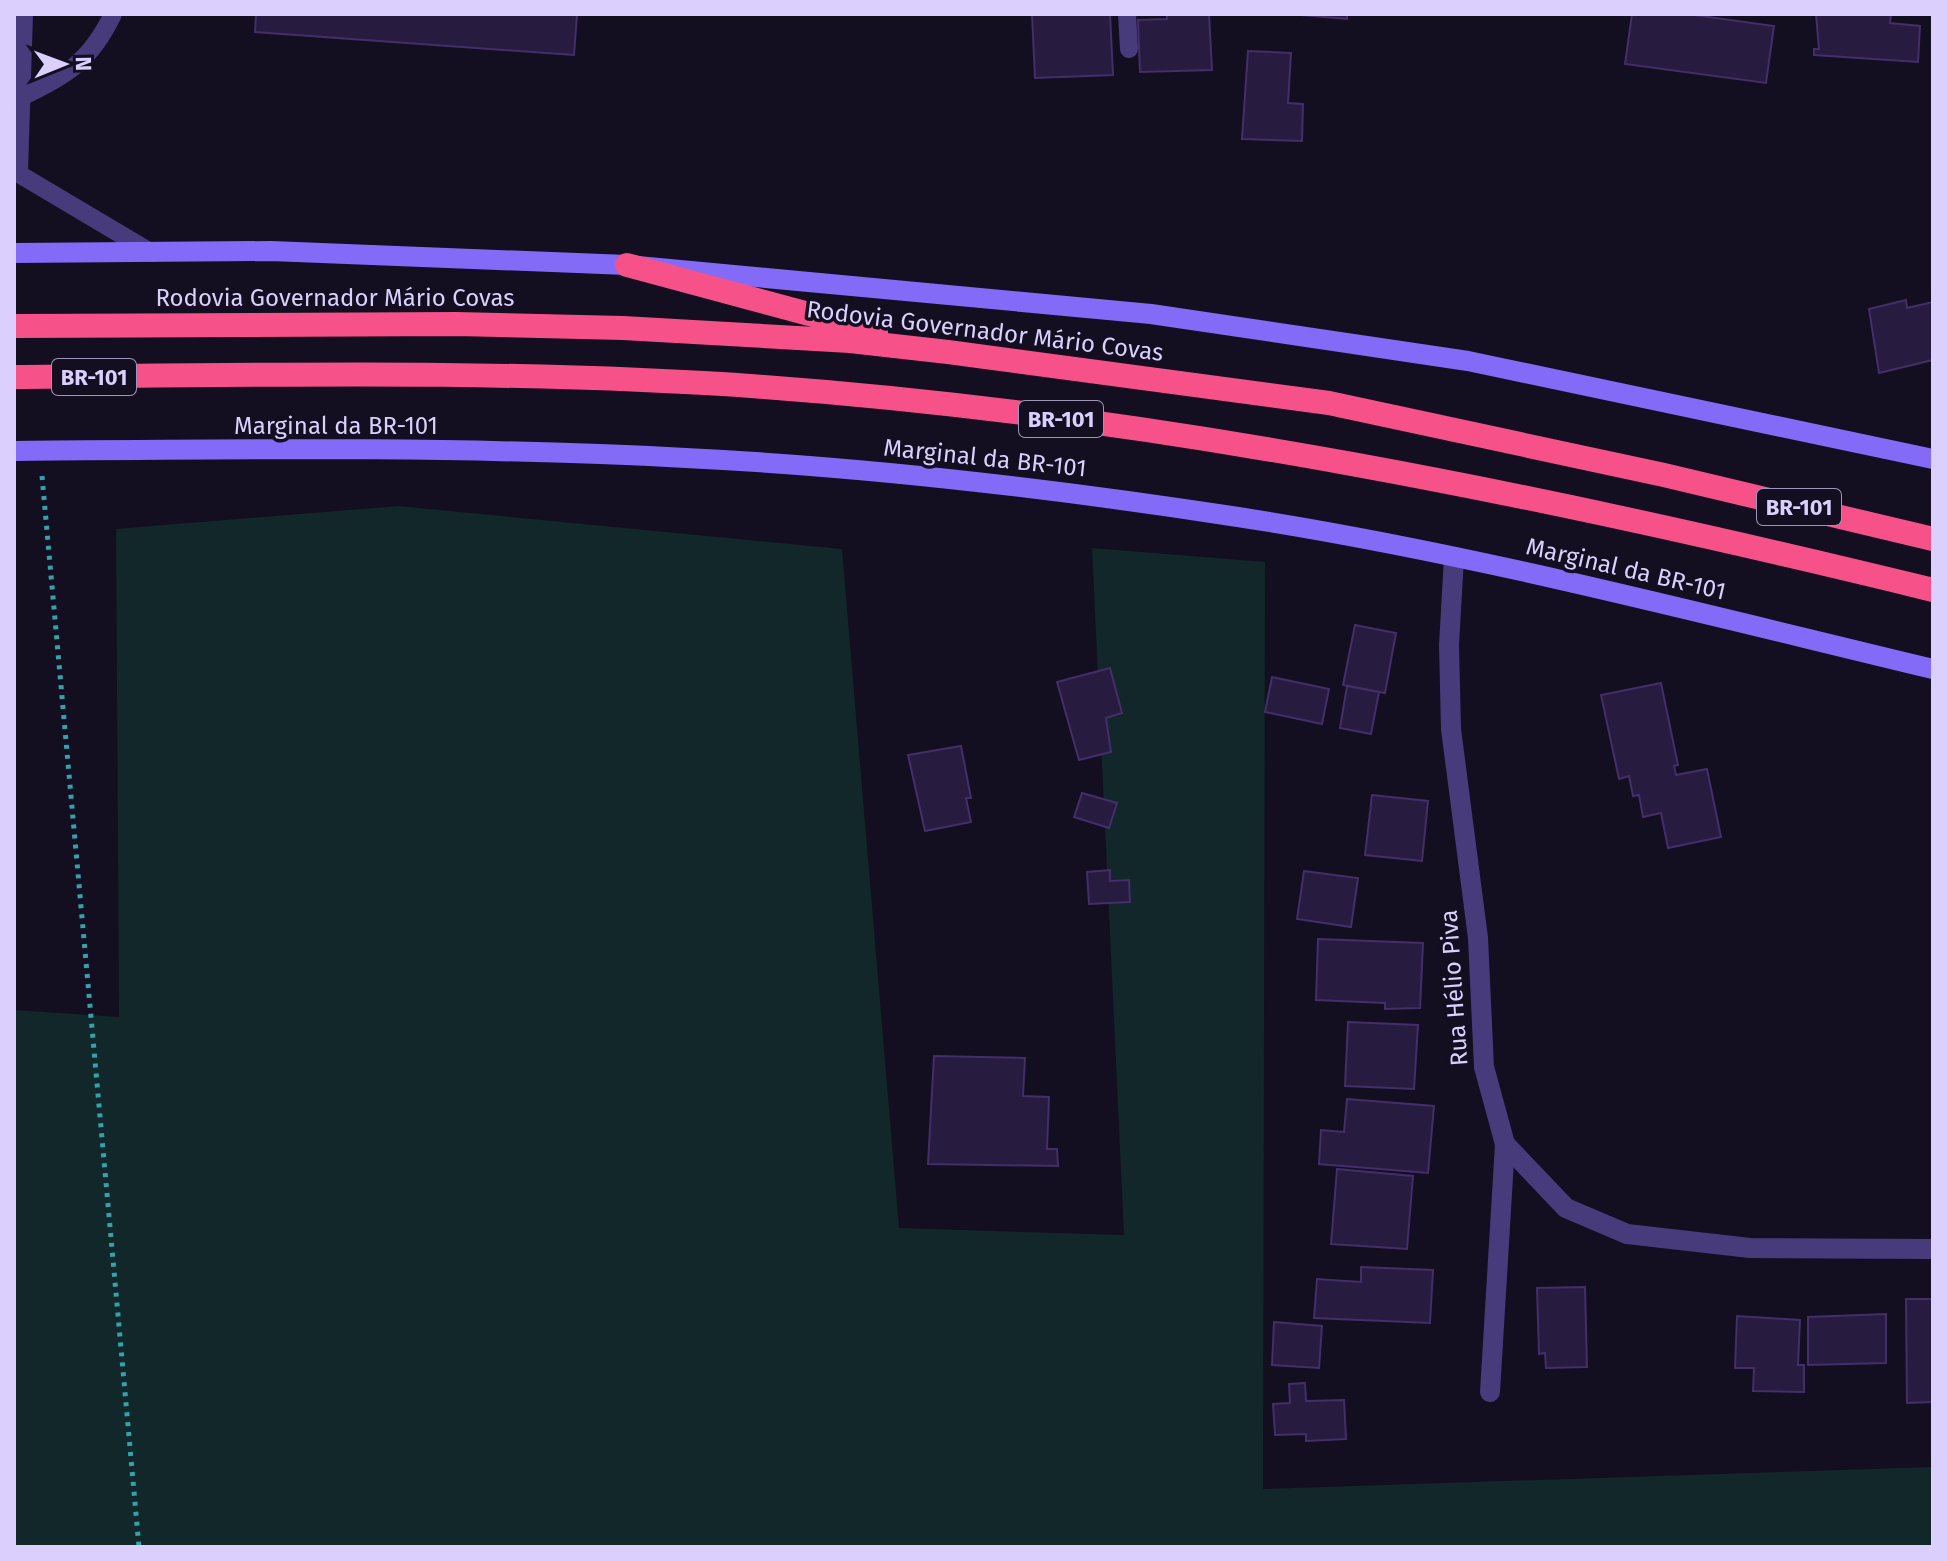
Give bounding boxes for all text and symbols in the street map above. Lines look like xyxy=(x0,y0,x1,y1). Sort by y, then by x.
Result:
north arrow xyxy=(24,24,104,104)
text: N xyxy=(70,56,97,71)
street label: Rodovia Governador Mário Covas xyxy=(155,284,515,312)
street label: Rodovia Governador Mário Covas xyxy=(805,295,1165,367)
road number: BR-101 xyxy=(52,359,136,395)
road number: BR-101 xyxy=(1019,401,1103,437)
street label: Marginal da BR-101 xyxy=(234,412,438,440)
street label: Marginal da BR-101 xyxy=(882,433,1088,483)
road number: BR-101 xyxy=(1757,489,1841,525)
street label: Marginal da BR-101 xyxy=(1523,532,1729,606)
street label: Rua Hélio Piva xyxy=(1435,909,1473,1067)

